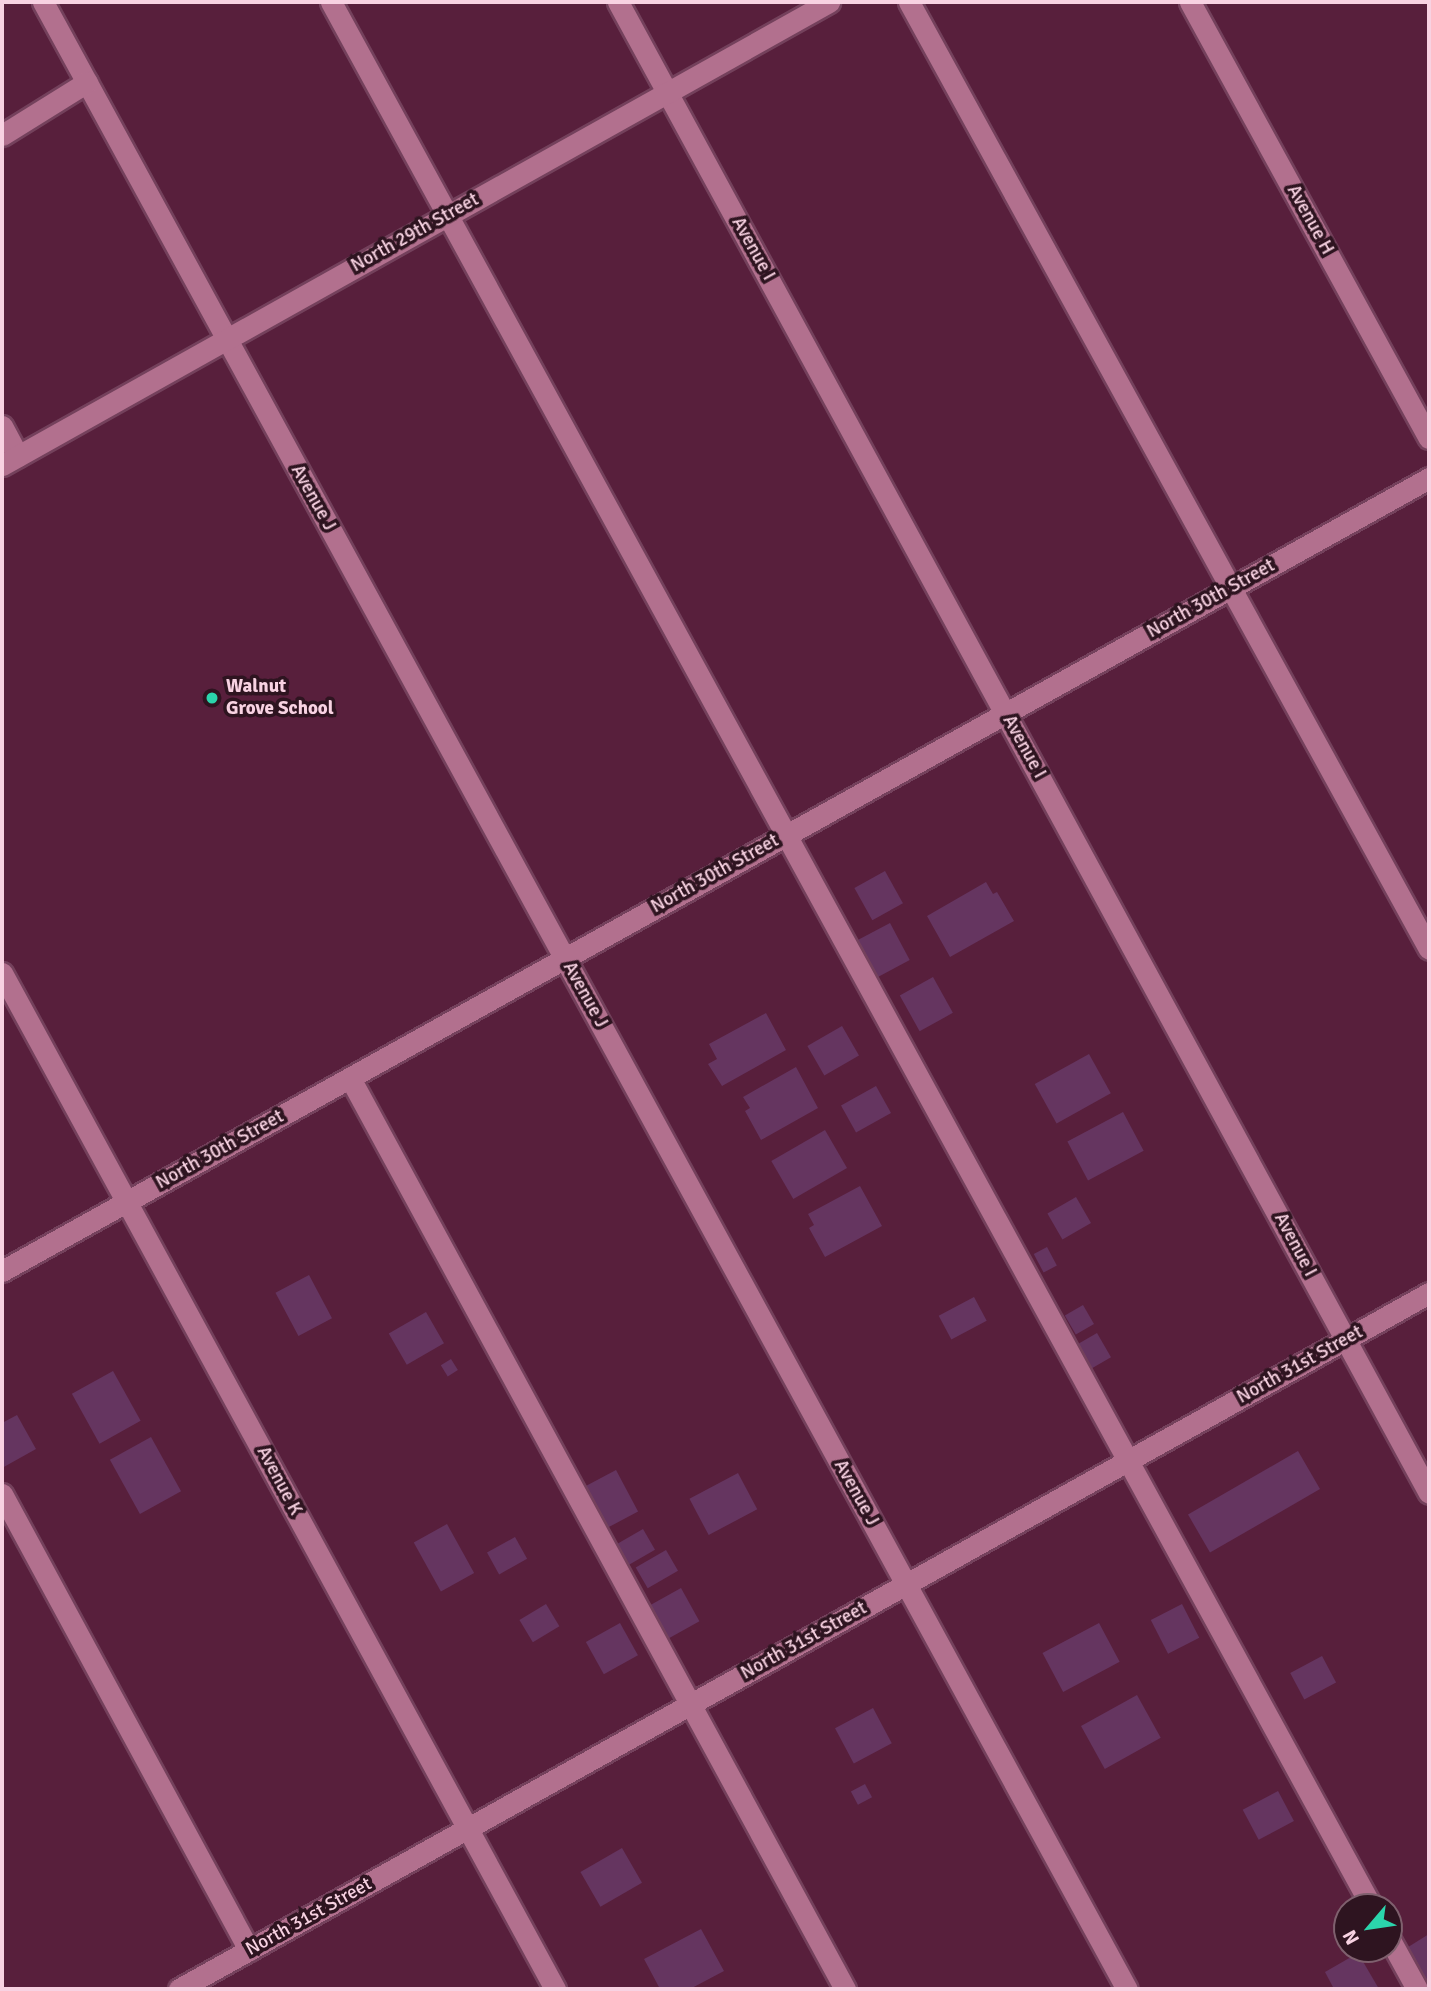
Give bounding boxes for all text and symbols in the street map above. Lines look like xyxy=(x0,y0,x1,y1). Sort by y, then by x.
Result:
street label: Avenue H xyxy=(1282,181,1338,259)
street label: North 29th Street xyxy=(347,188,483,278)
street label: Avenue I xyxy=(726,213,780,285)
street label: Avenue J xyxy=(286,461,340,535)
street label: North 30th Street xyxy=(1143,554,1279,644)
place label: Walnut Grove School xyxy=(226,676,334,720)
marker: Walnut Grove School xyxy=(204,690,220,706)
street label: Avenue I xyxy=(997,711,1051,783)
street label: North 30th Street xyxy=(647,829,783,919)
street label: Avenue J xyxy=(558,958,612,1032)
street label: North 30th Street xyxy=(152,1105,288,1195)
street label: Avenue I xyxy=(1269,1209,1321,1281)
street label: North 31st Street xyxy=(1233,1321,1367,1409)
street label: Avenue K xyxy=(251,1443,307,1519)
street label: Avenue J xyxy=(829,1456,883,1530)
street label: North 31st Street xyxy=(737,1597,871,1685)
street label: North 31st Street xyxy=(242,1873,376,1961)
north arrow xyxy=(1333,1893,1403,1963)
text: N xyxy=(1338,1926,1365,1949)

